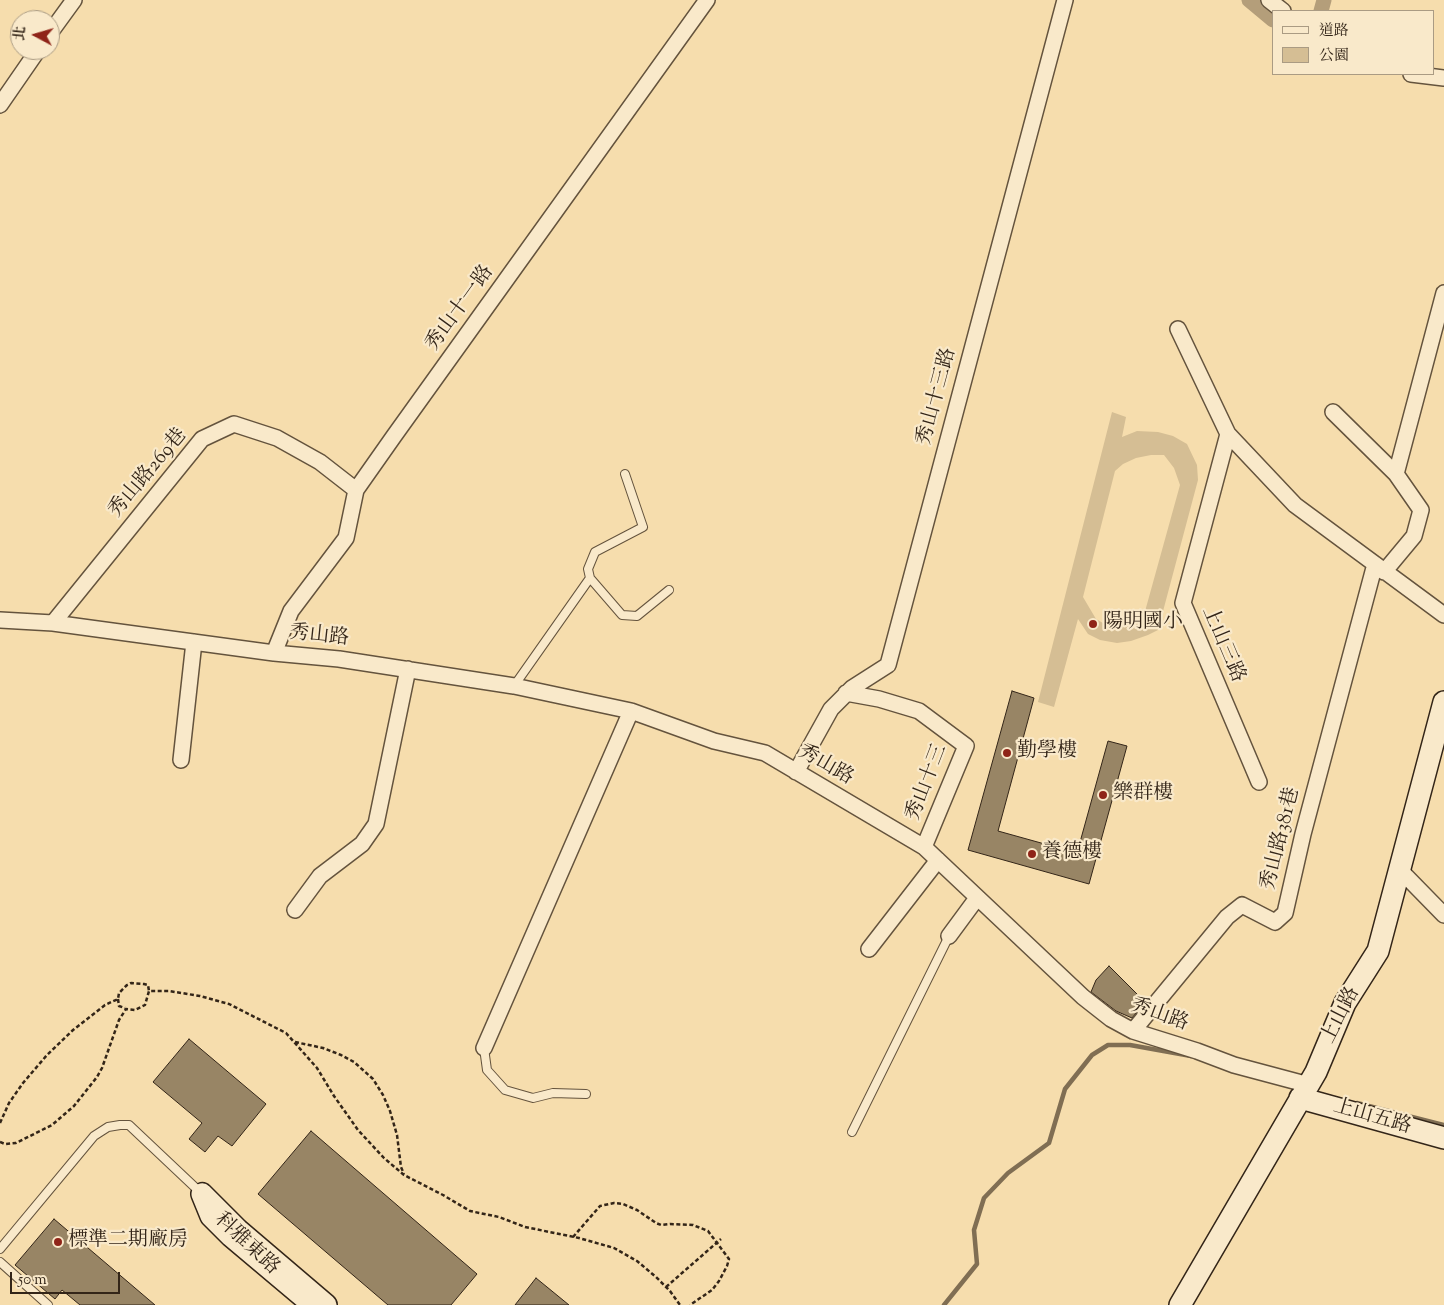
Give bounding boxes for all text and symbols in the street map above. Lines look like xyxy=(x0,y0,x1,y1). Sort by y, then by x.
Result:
north arrow xyxy=(10,10,60,60)
legend xyxy=(1272,10,1434,75)
text: 道路 xyxy=(1319,21,1349,42)
text: 北 xyxy=(10,26,32,42)
text: 公園 xyxy=(1319,46,1349,67)
street label: 秀山十一路 xyxy=(422,261,500,357)
street label: 秀山十三路 xyxy=(913,346,963,448)
street label: 秀山路269巷 xyxy=(105,425,193,523)
street label: 上山三路 xyxy=(1195,603,1249,687)
place label: 陽明國小 xyxy=(1103,612,1183,636)
marker: 陽明國小 xyxy=(1087,618,1099,630)
street label: 秀山路 xyxy=(288,622,350,652)
street label: 秀山路 xyxy=(793,741,857,791)
street label: 秀山十三 xyxy=(902,741,954,825)
place label: 勤學樓 xyxy=(1017,741,1077,765)
marker: 勤學樓 xyxy=(1001,747,1013,759)
place label: 樂群樓 xyxy=(1113,783,1173,807)
street label: 秀山路381巷 xyxy=(1258,785,1306,893)
marker: 樂群樓 xyxy=(1097,789,1109,801)
place label: 養德樓 xyxy=(1042,842,1102,866)
marker: 養德樓 xyxy=(1026,848,1038,860)
street label: 上山路 xyxy=(1318,984,1366,1048)
street label: 秀山路 xyxy=(1127,994,1191,1038)
street label: 上山五路 xyxy=(1330,1095,1414,1141)
street label: 科雅東路 xyxy=(209,1209,283,1281)
place label: 標準二期廠房 xyxy=(68,1230,188,1254)
marker: 標準二期廠房 xyxy=(52,1236,64,1248)
scale bar xyxy=(12,1262,122,1294)
text: 50 m xyxy=(18,1270,47,1291)

